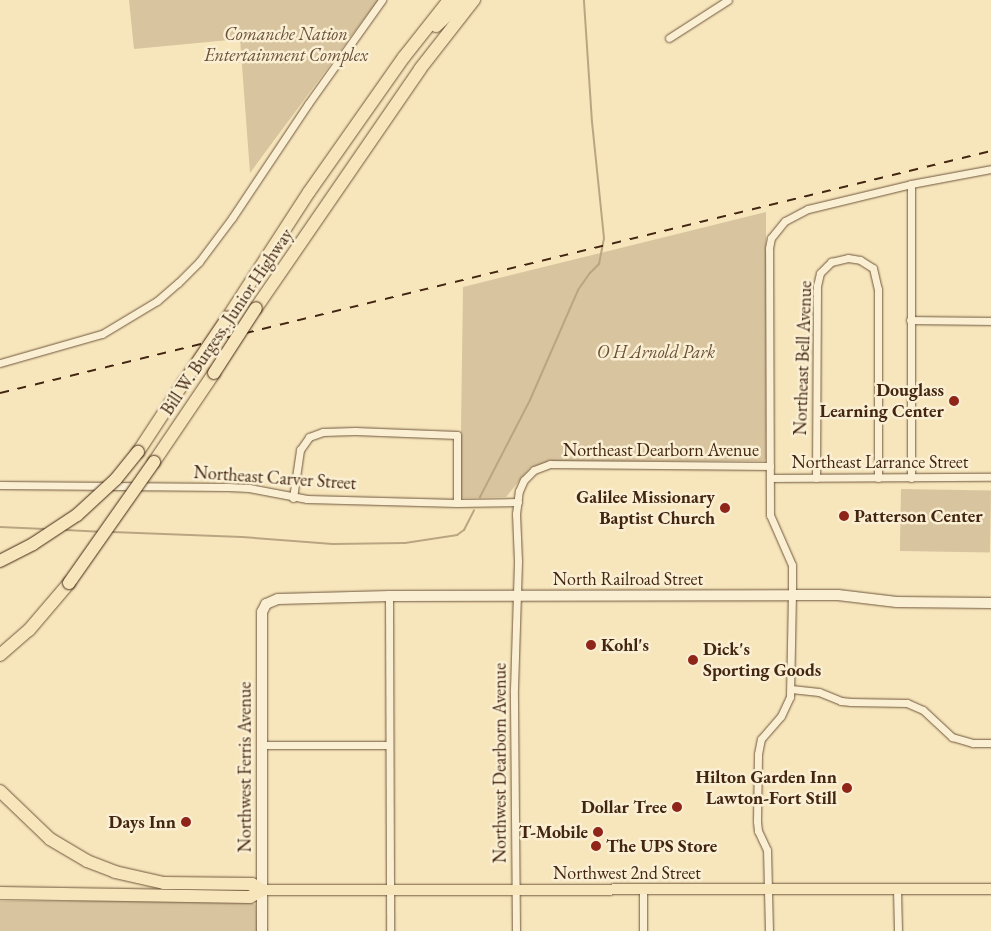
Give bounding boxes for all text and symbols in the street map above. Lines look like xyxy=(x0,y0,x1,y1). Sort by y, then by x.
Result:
park label: Comanche Nation Entertainment Complex xyxy=(204,24,368,66)
street label: Bill W. Burgess, Junior Highway xyxy=(156,225,298,419)
street label: Northeast Bell Avenue xyxy=(790,280,816,436)
park label: O H Arnold Park xyxy=(597,341,715,363)
place label: Douglass Learning Center xyxy=(819,380,944,422)
marker: Douglass Learning Center xyxy=(948,395,960,407)
street label: Northeast Dearborn Avenue xyxy=(563,439,759,461)
street label: Northeast Larrance Street xyxy=(792,451,968,473)
street label: Northeast Carver Street xyxy=(193,462,357,494)
place label: Galilee Missionary Baptist Church xyxy=(576,487,715,530)
marker: Galilee Missionary Baptist Church xyxy=(719,502,731,514)
place label: Patterson Center xyxy=(854,505,983,527)
marker: Patterson Center xyxy=(838,510,850,522)
street label: North Railroad Street xyxy=(553,568,703,590)
place label: Kohl's xyxy=(601,634,649,656)
marker: Kohl's xyxy=(585,639,597,651)
place label: Dick's Sporting Goods xyxy=(703,639,821,682)
marker: Dick's Sporting Goods xyxy=(687,654,699,666)
street label: Northwest Dearborn Avenue xyxy=(489,663,511,863)
street label: Northwest Ferris Avenue xyxy=(234,682,256,852)
place label: Hilton Garden Inn Lawton-Fort Still xyxy=(696,767,837,810)
marker: Hilton Garden Inn Lawton-Fort Still xyxy=(841,782,853,794)
place label: Dollar Tree xyxy=(581,796,667,818)
marker: Dollar Tree xyxy=(671,801,683,813)
place label: Days Inn xyxy=(109,811,176,833)
marker: Days Inn xyxy=(180,816,192,828)
place label: T-Mobile xyxy=(519,821,588,843)
marker: T-Mobile xyxy=(592,826,604,838)
place label: The UPS Store xyxy=(606,835,717,857)
marker: The UPS Store xyxy=(590,840,602,852)
street label: Northwest 2nd Street xyxy=(553,862,701,884)

